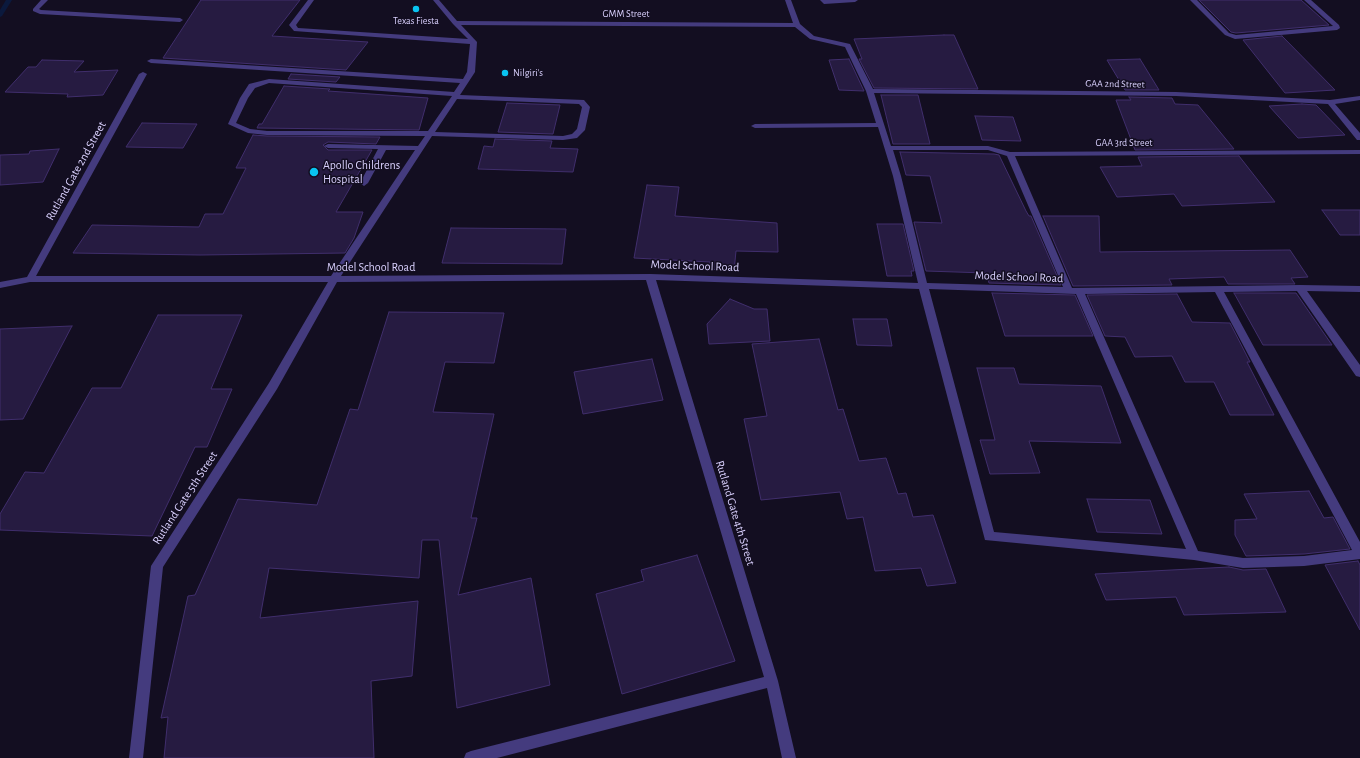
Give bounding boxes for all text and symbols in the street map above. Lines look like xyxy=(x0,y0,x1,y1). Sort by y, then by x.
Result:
marker: Texas Fiesta xyxy=(411,4,421,14)
street label: GMM Street xyxy=(603,8,649,20)
place label: Texas Fiesta xyxy=(393,15,439,27)
place label: Nilgiri's xyxy=(513,67,543,79)
marker: Nilgiri's xyxy=(500,68,510,78)
street label: GAA 2nd Street xyxy=(1085,77,1145,91)
street label: Rutland Gate 2nd Street xyxy=(43,119,109,223)
street label: GAA 3rd Street xyxy=(1096,137,1152,149)
place label: Apollo Childrens Hospital xyxy=(323,158,400,186)
marker: Apollo Childrens Hospital xyxy=(308,166,320,178)
street label: Model School Road xyxy=(650,257,740,275)
street label: Model School Road xyxy=(327,260,415,274)
street label: Model School Road xyxy=(974,268,1064,286)
street label: Rutland Gate 5th Street xyxy=(149,449,221,547)
street label: Rutland Gate 4th Street xyxy=(712,459,758,567)

